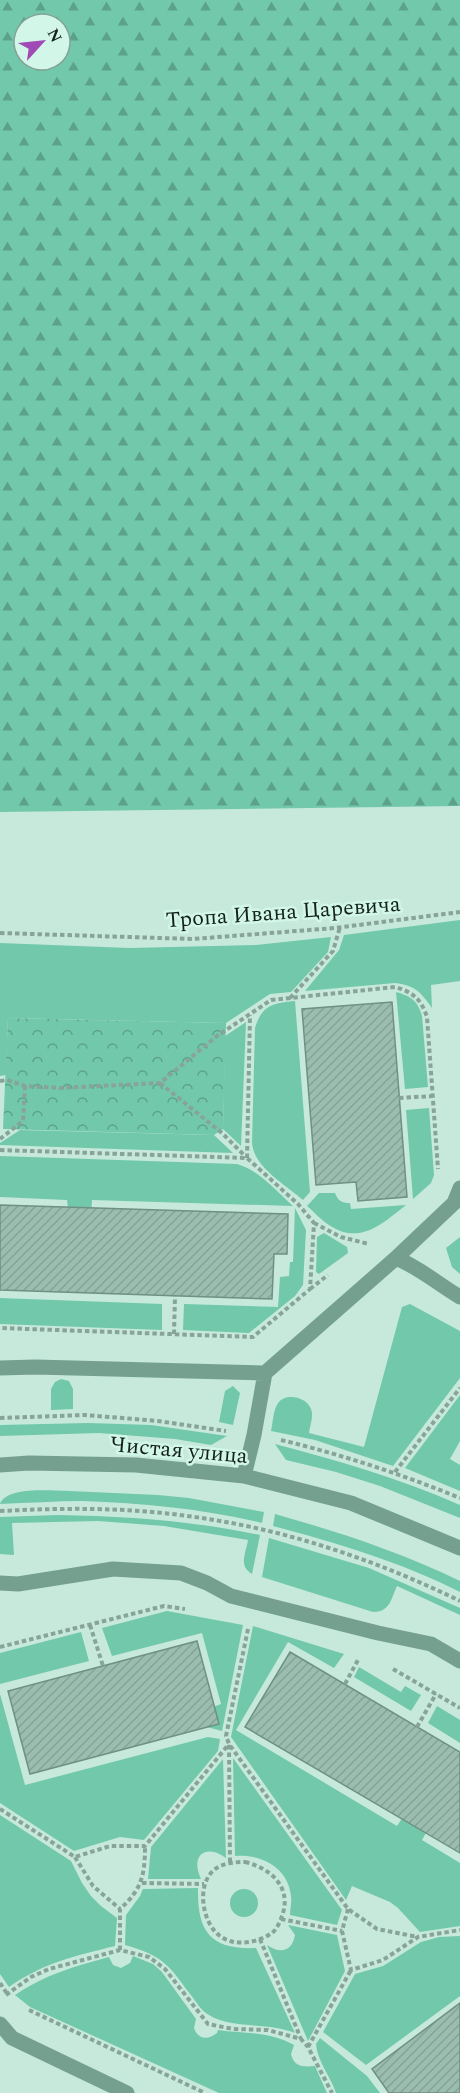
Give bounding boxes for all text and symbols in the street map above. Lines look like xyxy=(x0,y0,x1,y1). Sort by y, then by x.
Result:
north arrow xyxy=(12,12,72,72)
text: N xyxy=(41,24,68,47)
street label: Тропа Ивана Царевича xyxy=(165,888,402,937)
street label: Чистая улица xyxy=(109,1428,249,1473)

